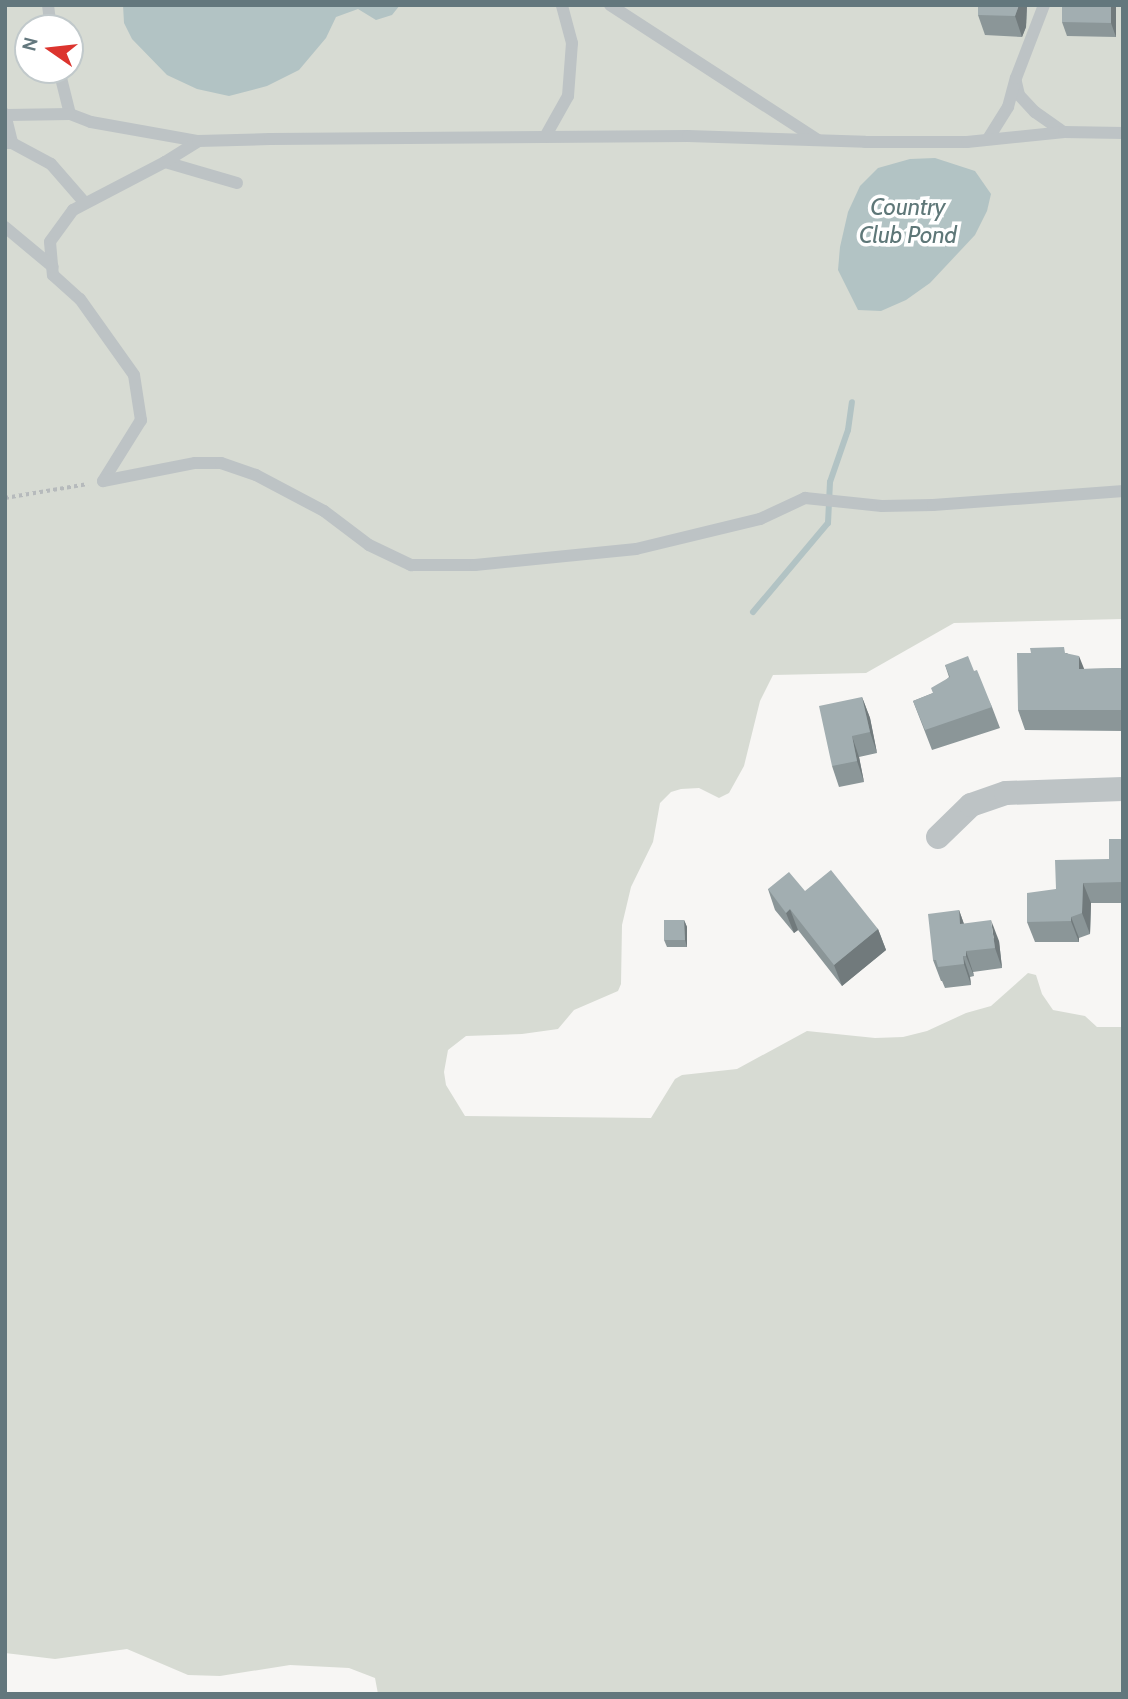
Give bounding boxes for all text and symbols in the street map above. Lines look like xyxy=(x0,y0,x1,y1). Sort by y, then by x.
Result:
north arrow xyxy=(14,14,84,84)
text: N xyxy=(17,35,43,54)
water label: Country Club Pond xyxy=(859,193,957,249)

